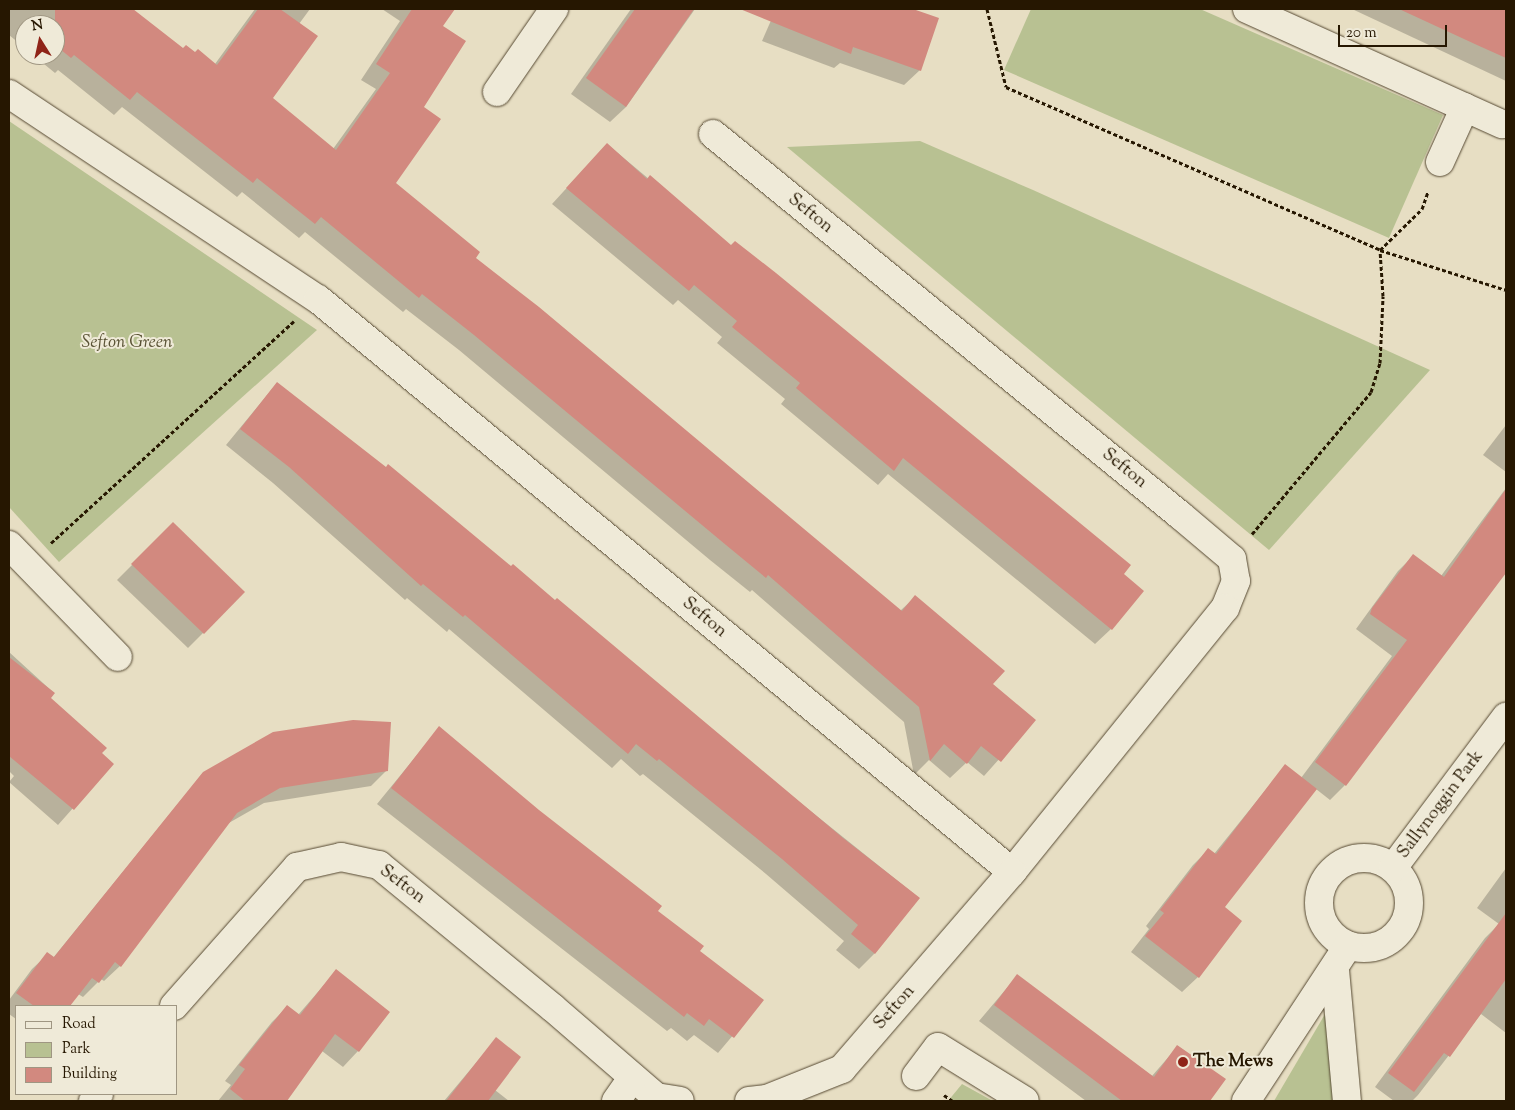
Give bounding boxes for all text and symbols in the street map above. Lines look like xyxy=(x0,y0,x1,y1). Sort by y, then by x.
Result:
north arrow xyxy=(15,15,65,65)
text: N xyxy=(30,15,45,37)
scale bar xyxy=(1340,15,1449,47)
text: 20 m xyxy=(1346,23,1377,44)
street label: Sefton xyxy=(783,189,837,239)
park label: Sefton Green xyxy=(81,332,173,354)
street label: Sefton xyxy=(1097,444,1151,494)
street label: Sefton xyxy=(677,593,731,643)
street label: Sallynoggin Park xyxy=(1393,747,1489,863)
street label: Sefton xyxy=(375,861,429,909)
street label: Sefton xyxy=(870,981,920,1035)
legend xyxy=(15,1005,178,1095)
text: Road xyxy=(62,1014,96,1035)
text: Park xyxy=(62,1039,91,1060)
place label: The Mews xyxy=(1193,1051,1273,1073)
marker: The Mews xyxy=(1177,1056,1189,1068)
text: Building xyxy=(62,1064,117,1085)

